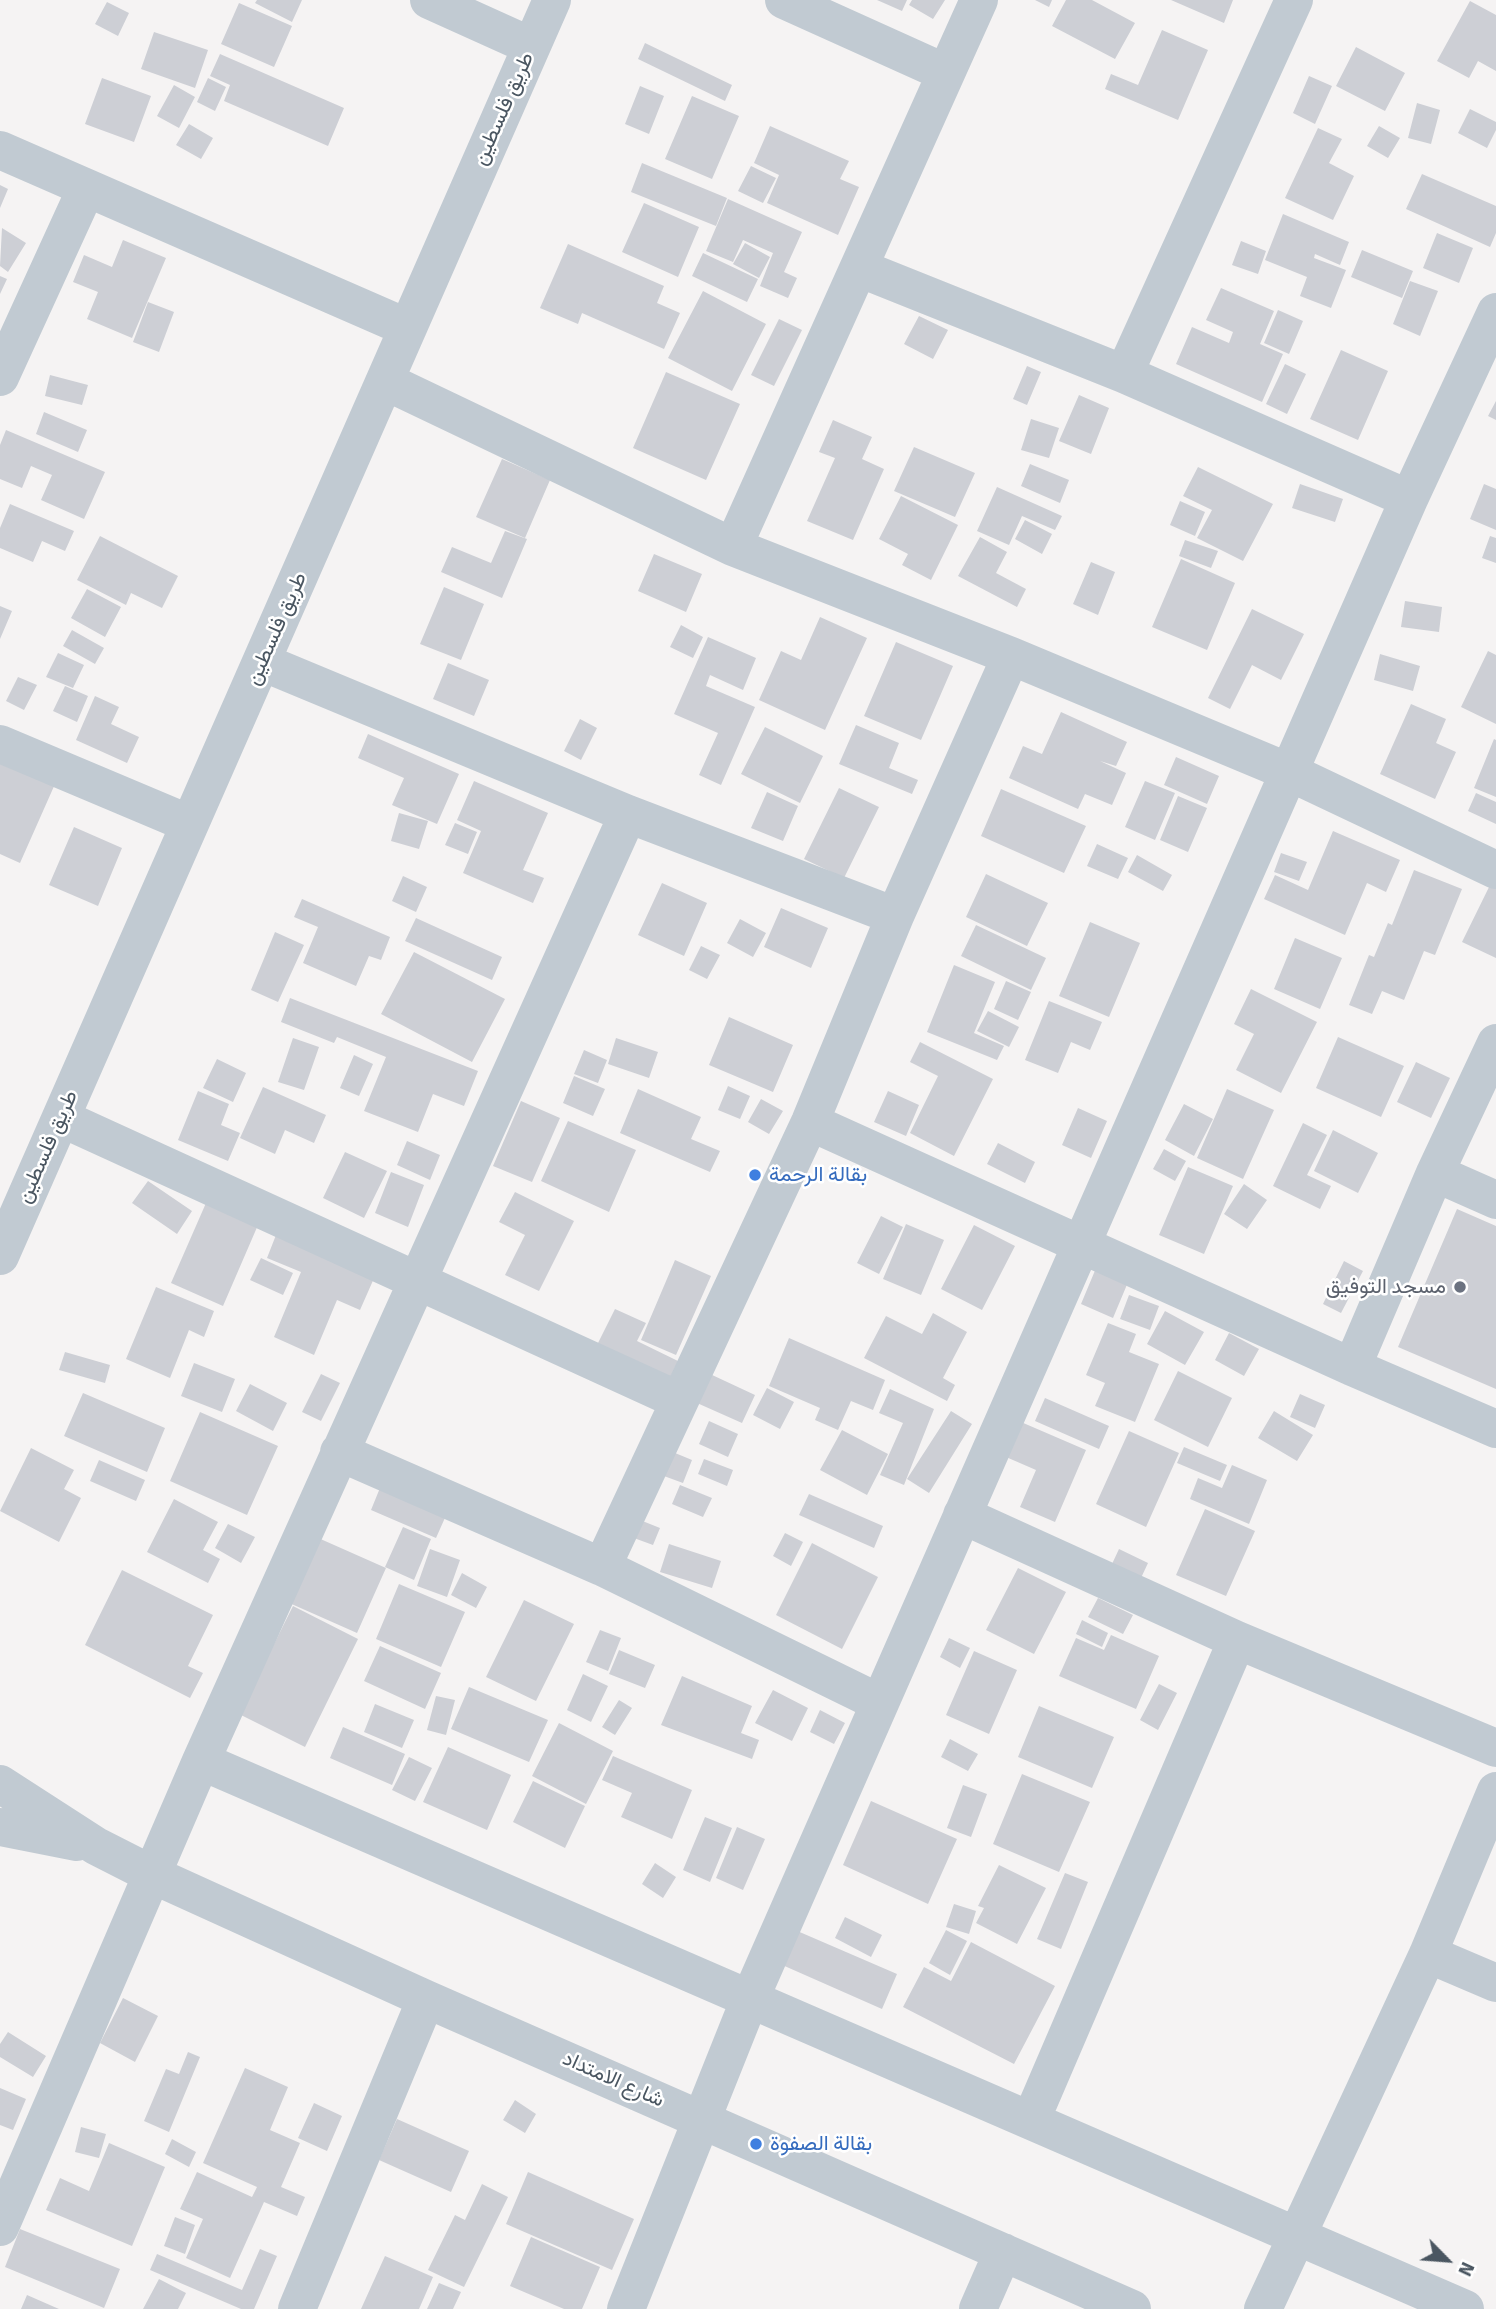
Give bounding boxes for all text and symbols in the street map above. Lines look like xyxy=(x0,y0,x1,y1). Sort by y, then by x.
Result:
street label: طريق فلسطين xyxy=(468,49,540,169)
street label: طريق فلسطين xyxy=(241,569,313,689)
street label: طريق فلسطين xyxy=(12,1087,84,1207)
place label: بقالة الرحمة xyxy=(769,1162,867,1188)
marker: بقالة الرحمة xyxy=(747,1167,763,1183)
place label: مسجد التوفيق xyxy=(1326,1274,1446,1300)
marker: مسجد التوفيق xyxy=(1452,1279,1468,1295)
street label: شارع الامتداد xyxy=(558,2046,668,2114)
place label: بقالة الصفوة xyxy=(770,2131,872,2157)
marker: بقالة الصفوة xyxy=(748,2136,764,2152)
north arrow xyxy=(1412,2225,1482,2295)
text: N xyxy=(1452,2258,1480,2280)

